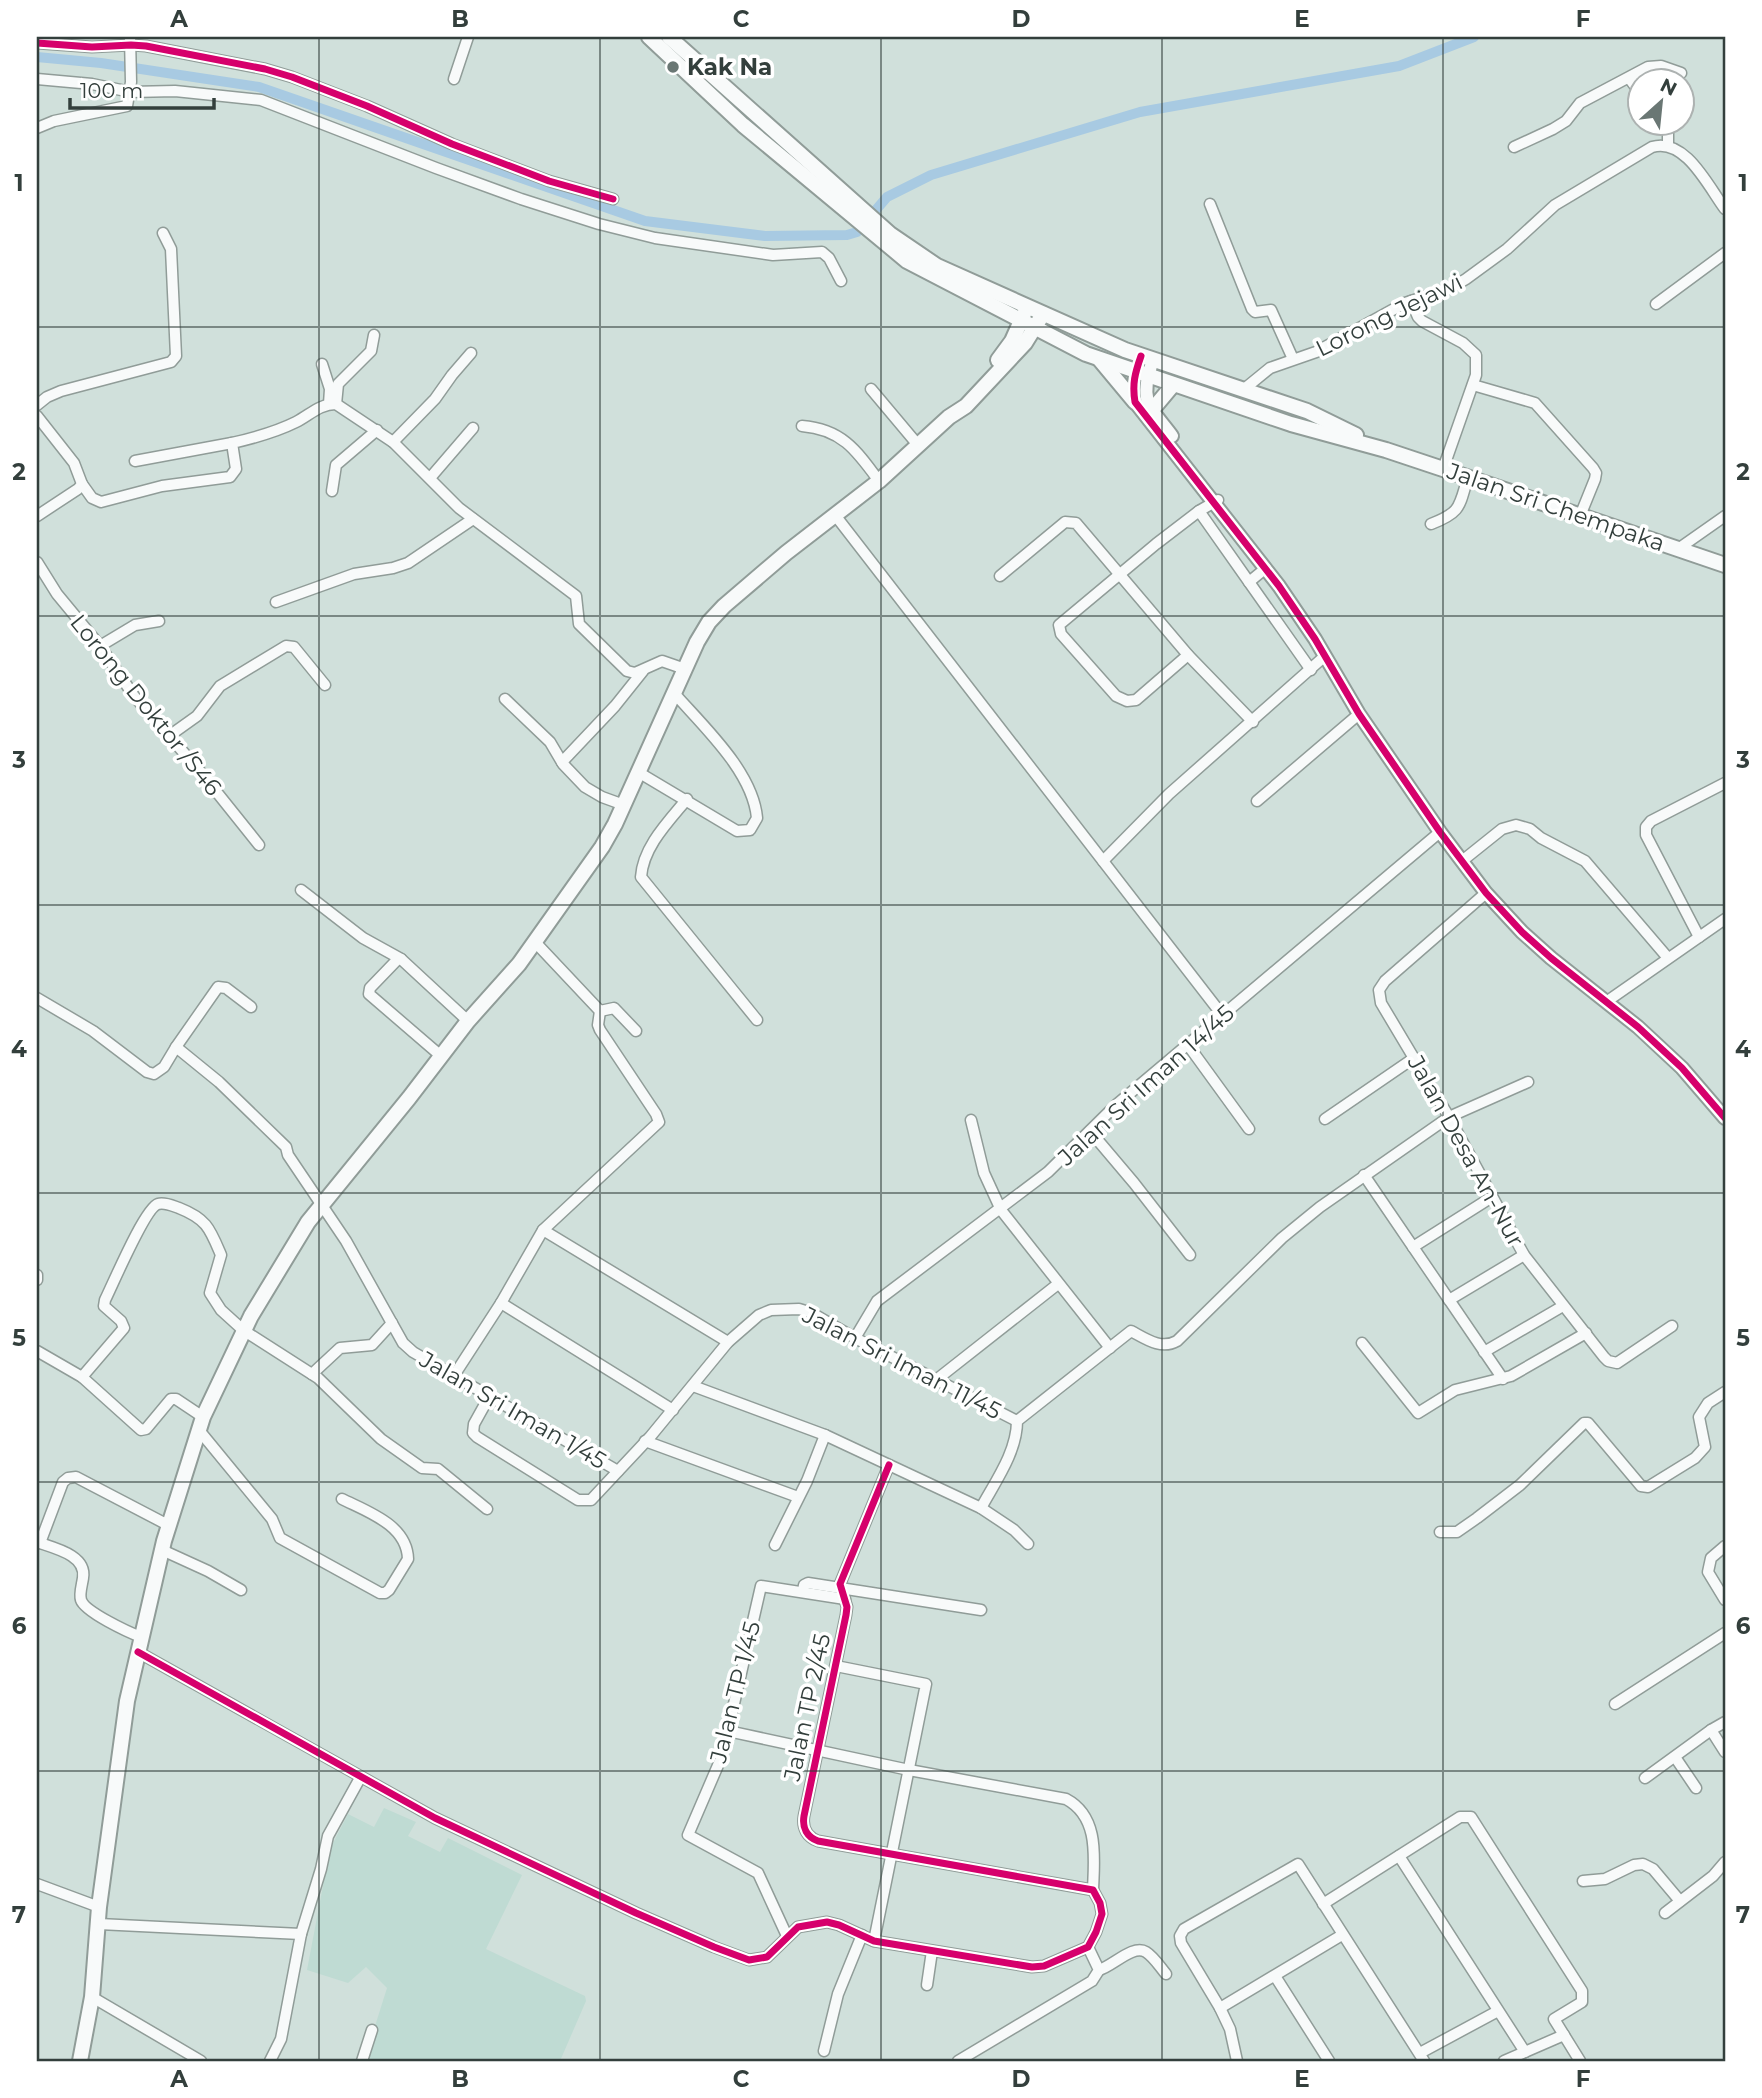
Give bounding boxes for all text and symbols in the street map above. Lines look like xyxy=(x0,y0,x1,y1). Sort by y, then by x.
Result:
text: A xyxy=(169,5,188,33)
text: B xyxy=(451,5,469,33)
text: C xyxy=(733,5,750,33)
text: D xyxy=(1012,5,1031,33)
text: E xyxy=(1294,5,1310,33)
text: F xyxy=(1576,5,1591,33)
place label: Kak Na xyxy=(687,53,772,81)
marker: Kak Na xyxy=(665,59,681,75)
scale bar xyxy=(70,66,214,110)
north arrow xyxy=(1626,66,1696,136)
text: N xyxy=(1656,74,1681,101)
text: 100 m xyxy=(80,78,143,103)
text: 1 xyxy=(14,169,24,197)
text: 1 xyxy=(1738,169,1748,197)
street label: Lorong Jejawi xyxy=(1311,267,1467,363)
street label: Jalan Sri Chempaka xyxy=(1443,456,1668,557)
text: 2 xyxy=(12,458,26,486)
text: 2 xyxy=(1736,458,1750,486)
street label: Lorong Doktor /S46 xyxy=(64,609,228,801)
text: 3 xyxy=(11,746,26,774)
text: 3 xyxy=(1735,746,1750,774)
street label: Jalan Sri Iman 14/45 xyxy=(1052,999,1240,1172)
text: 4 xyxy=(11,1035,27,1063)
text: 4 xyxy=(1735,1035,1751,1063)
street label: Jalan Desa An-Nur xyxy=(1401,1050,1530,1252)
street label: Jalan Sri Iman 11/45 xyxy=(797,1300,1006,1425)
text: 5 xyxy=(12,1324,26,1352)
text: 5 xyxy=(1736,1324,1750,1352)
street label: Jalan Sri Iman 1/45 xyxy=(414,1345,611,1475)
text: 6 xyxy=(12,1612,27,1640)
text: 6 xyxy=(1736,1612,1751,1640)
street label: Jalan TP 1/45 xyxy=(704,1618,766,1767)
street label: Jalan TP 2/45 xyxy=(778,1631,836,1784)
text: 7 xyxy=(12,1901,26,1929)
text: 7 xyxy=(1736,1901,1750,1929)
text: A xyxy=(169,2065,188,2093)
text: B xyxy=(451,2065,469,2093)
text: C xyxy=(733,2065,750,2093)
text: D xyxy=(1012,2065,1031,2093)
text: E xyxy=(1294,2065,1310,2093)
text: F xyxy=(1576,2065,1591,2093)

